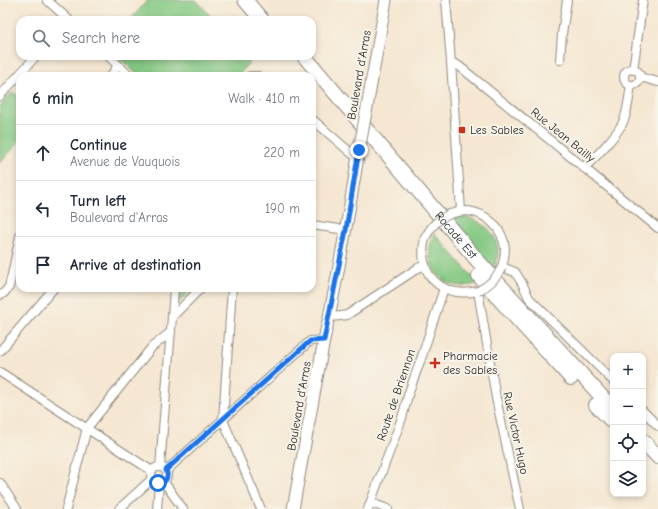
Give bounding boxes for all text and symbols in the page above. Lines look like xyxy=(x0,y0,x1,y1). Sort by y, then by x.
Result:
search box xyxy=(16,16,316,60)
icon: search xyxy=(30,27,52,49)
text: Search here xyxy=(62,29,140,47)
street label: Boulevard d'Arras xyxy=(344,29,374,121)
text: 6 min xyxy=(32,89,74,108)
text: Walk · 410 m xyxy=(228,91,300,106)
street label: Rue Jean Bailly xyxy=(528,105,598,166)
place label: Les Sables xyxy=(470,123,524,137)
marker: Les Sables xyxy=(457,125,467,135)
text: Continue xyxy=(70,136,127,154)
route end xyxy=(350,141,368,159)
icon: ahead xyxy=(32,142,54,164)
text: 220 m xyxy=(263,145,300,160)
text: Avenue de Vauquois xyxy=(70,154,180,169)
text: Turn left xyxy=(70,192,126,210)
icon: left xyxy=(32,198,54,220)
text: 190 m xyxy=(265,201,300,216)
street label: Rocade Est xyxy=(432,209,480,262)
text: Boulevard d'Arras xyxy=(70,210,168,225)
icon: arrive xyxy=(32,254,54,276)
text: Arrive at destination xyxy=(70,256,201,274)
street label: Route de Briennon xyxy=(374,347,418,443)
place label: Pharmacie des Sables xyxy=(443,349,498,377)
map controls xyxy=(610,353,646,497)
button: + xyxy=(610,353,646,389)
marker: Pharmacie des Sables xyxy=(430,358,440,368)
street label: Boulevard d'Arras xyxy=(284,360,314,452)
button: − xyxy=(610,389,646,425)
street label: Rue Victor Hugo xyxy=(500,390,532,476)
button: locate xyxy=(610,425,646,461)
button: layers xyxy=(610,461,646,497)
route start xyxy=(149,474,167,492)

